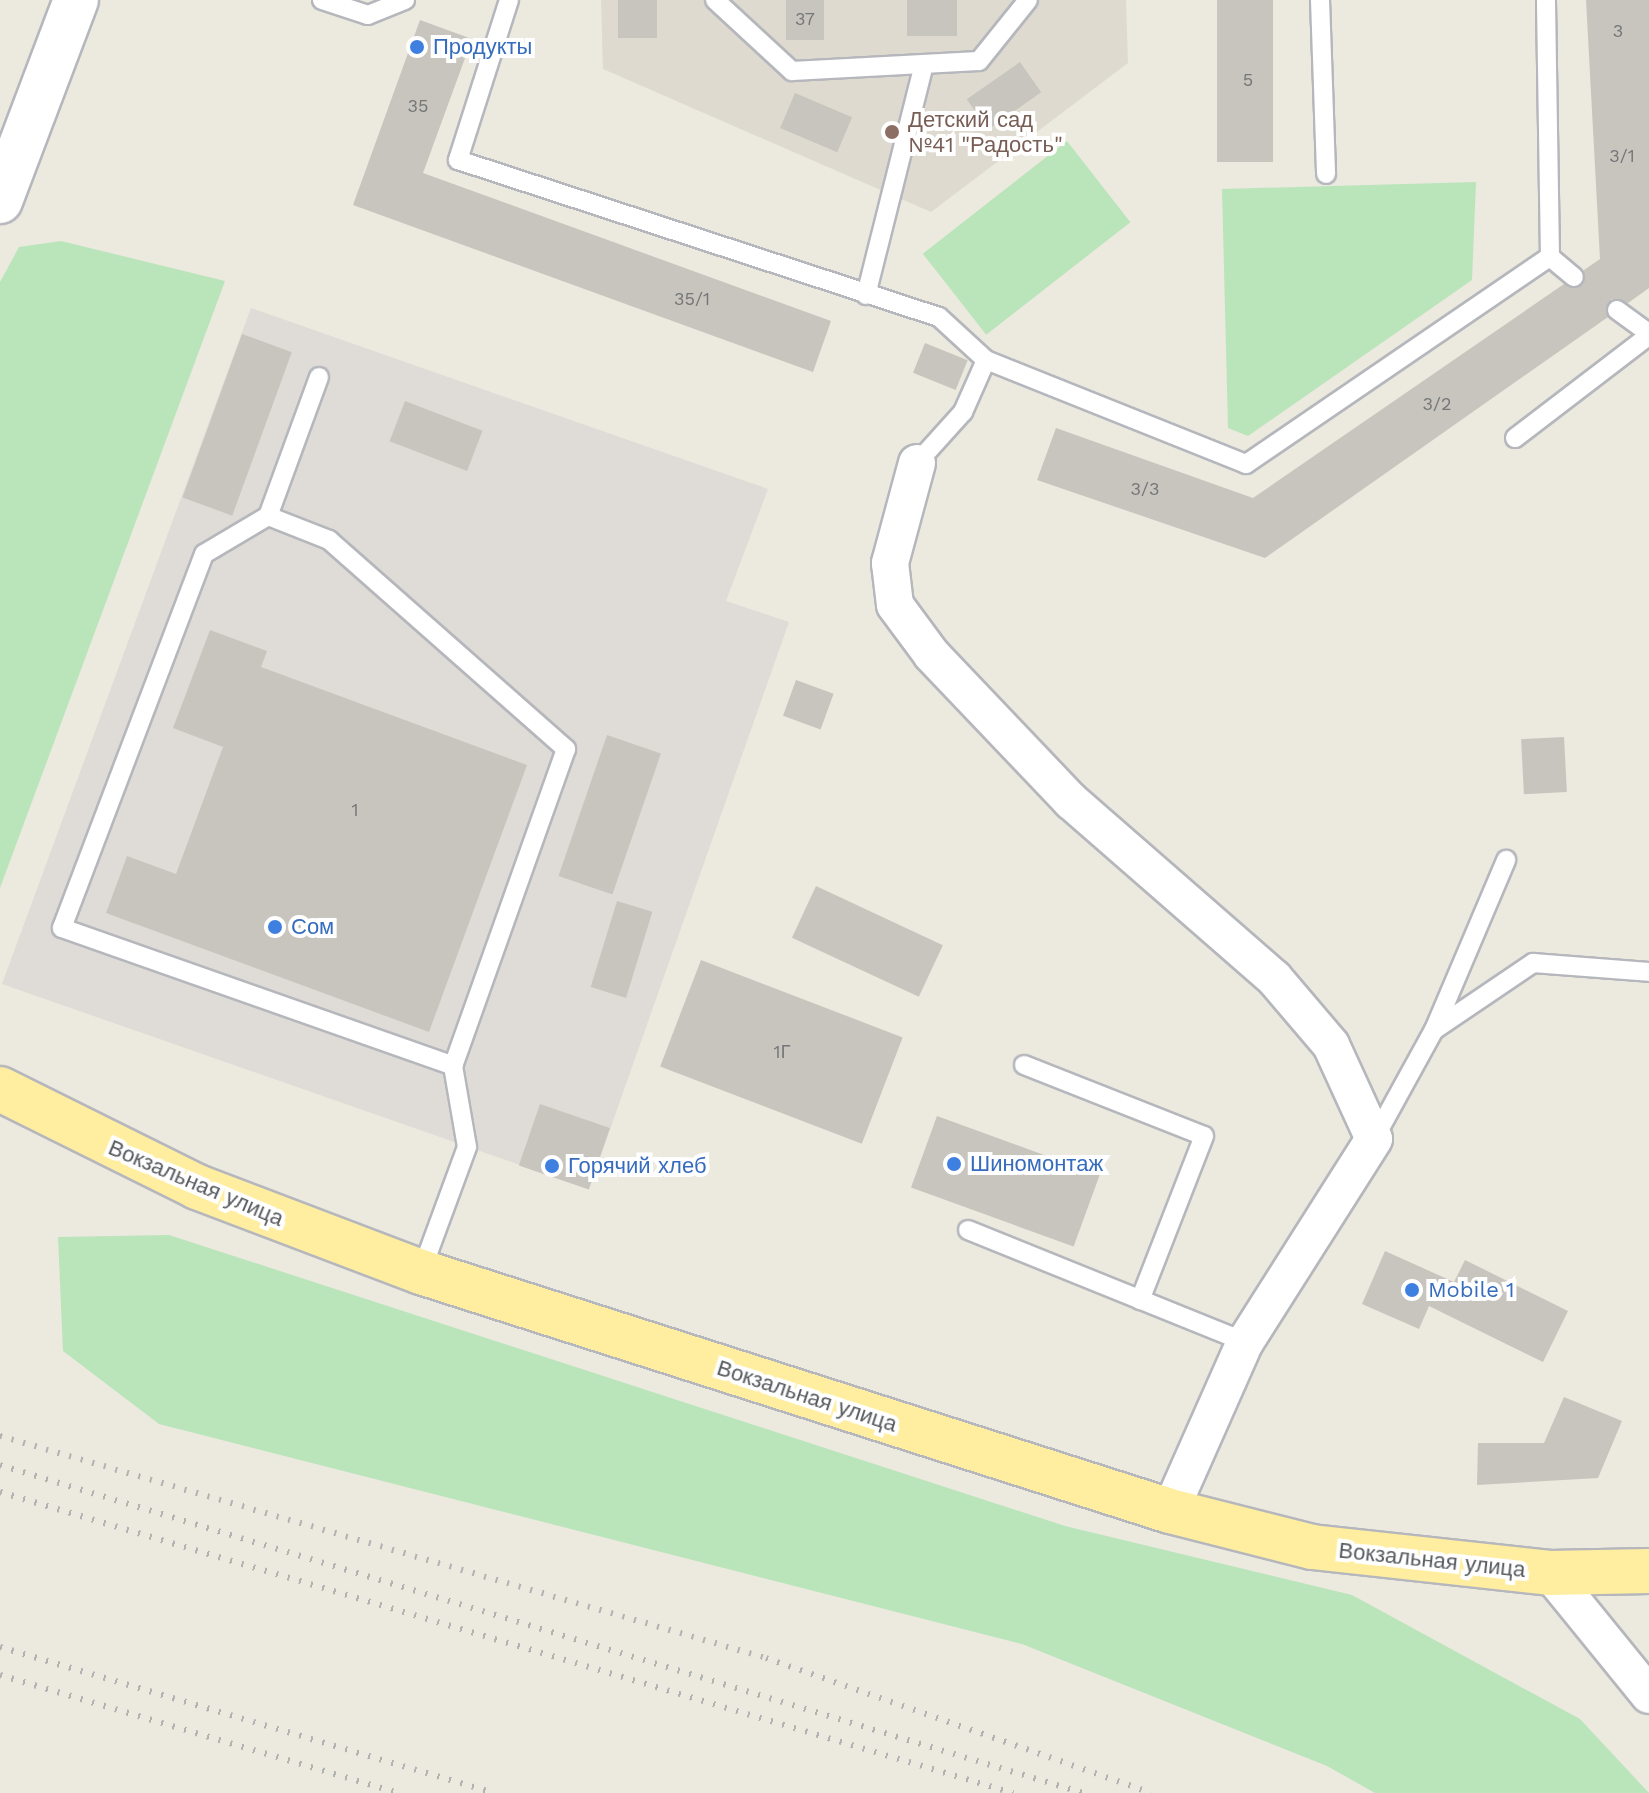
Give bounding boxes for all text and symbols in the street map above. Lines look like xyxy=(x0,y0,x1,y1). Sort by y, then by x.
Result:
house number: 37 xyxy=(795,8,815,30)
house number: 3 xyxy=(1613,20,1623,42)
place label: Продукты xyxy=(433,34,532,60)
marker: Продукты xyxy=(408,38,426,56)
house number: 5 xyxy=(1243,69,1253,91)
house number: 35 xyxy=(408,95,428,117)
place label: Детский сад №41 "Радость" xyxy=(908,106,1063,158)
marker: Детский сад №41 "Радость" xyxy=(883,123,901,141)
house number: 3/1 xyxy=(1609,145,1635,167)
house number: 35/1 xyxy=(674,288,710,310)
house number: 3/2 xyxy=(1423,393,1451,415)
house number: 3/3 xyxy=(1131,478,1159,500)
house number: 1 xyxy=(351,799,359,821)
place label: Сом xyxy=(291,914,334,940)
marker: Сом xyxy=(266,918,284,936)
house number: 1Г xyxy=(774,1041,790,1063)
street label: Вокзальная улица xyxy=(104,1134,288,1232)
place label: Шиномонтаж xyxy=(970,1151,1103,1177)
place label: Горячий хлеб xyxy=(568,1153,707,1179)
marker: Шиномонтаж xyxy=(945,1155,963,1173)
marker: Горячий хлеб xyxy=(543,1157,561,1175)
place label: Mobile 1 xyxy=(1428,1277,1515,1303)
marker: Mobile 1 xyxy=(1403,1281,1421,1299)
street label: Вокзальная улица xyxy=(714,1354,900,1438)
street label: Вокзальная улица xyxy=(1337,1537,1527,1583)

